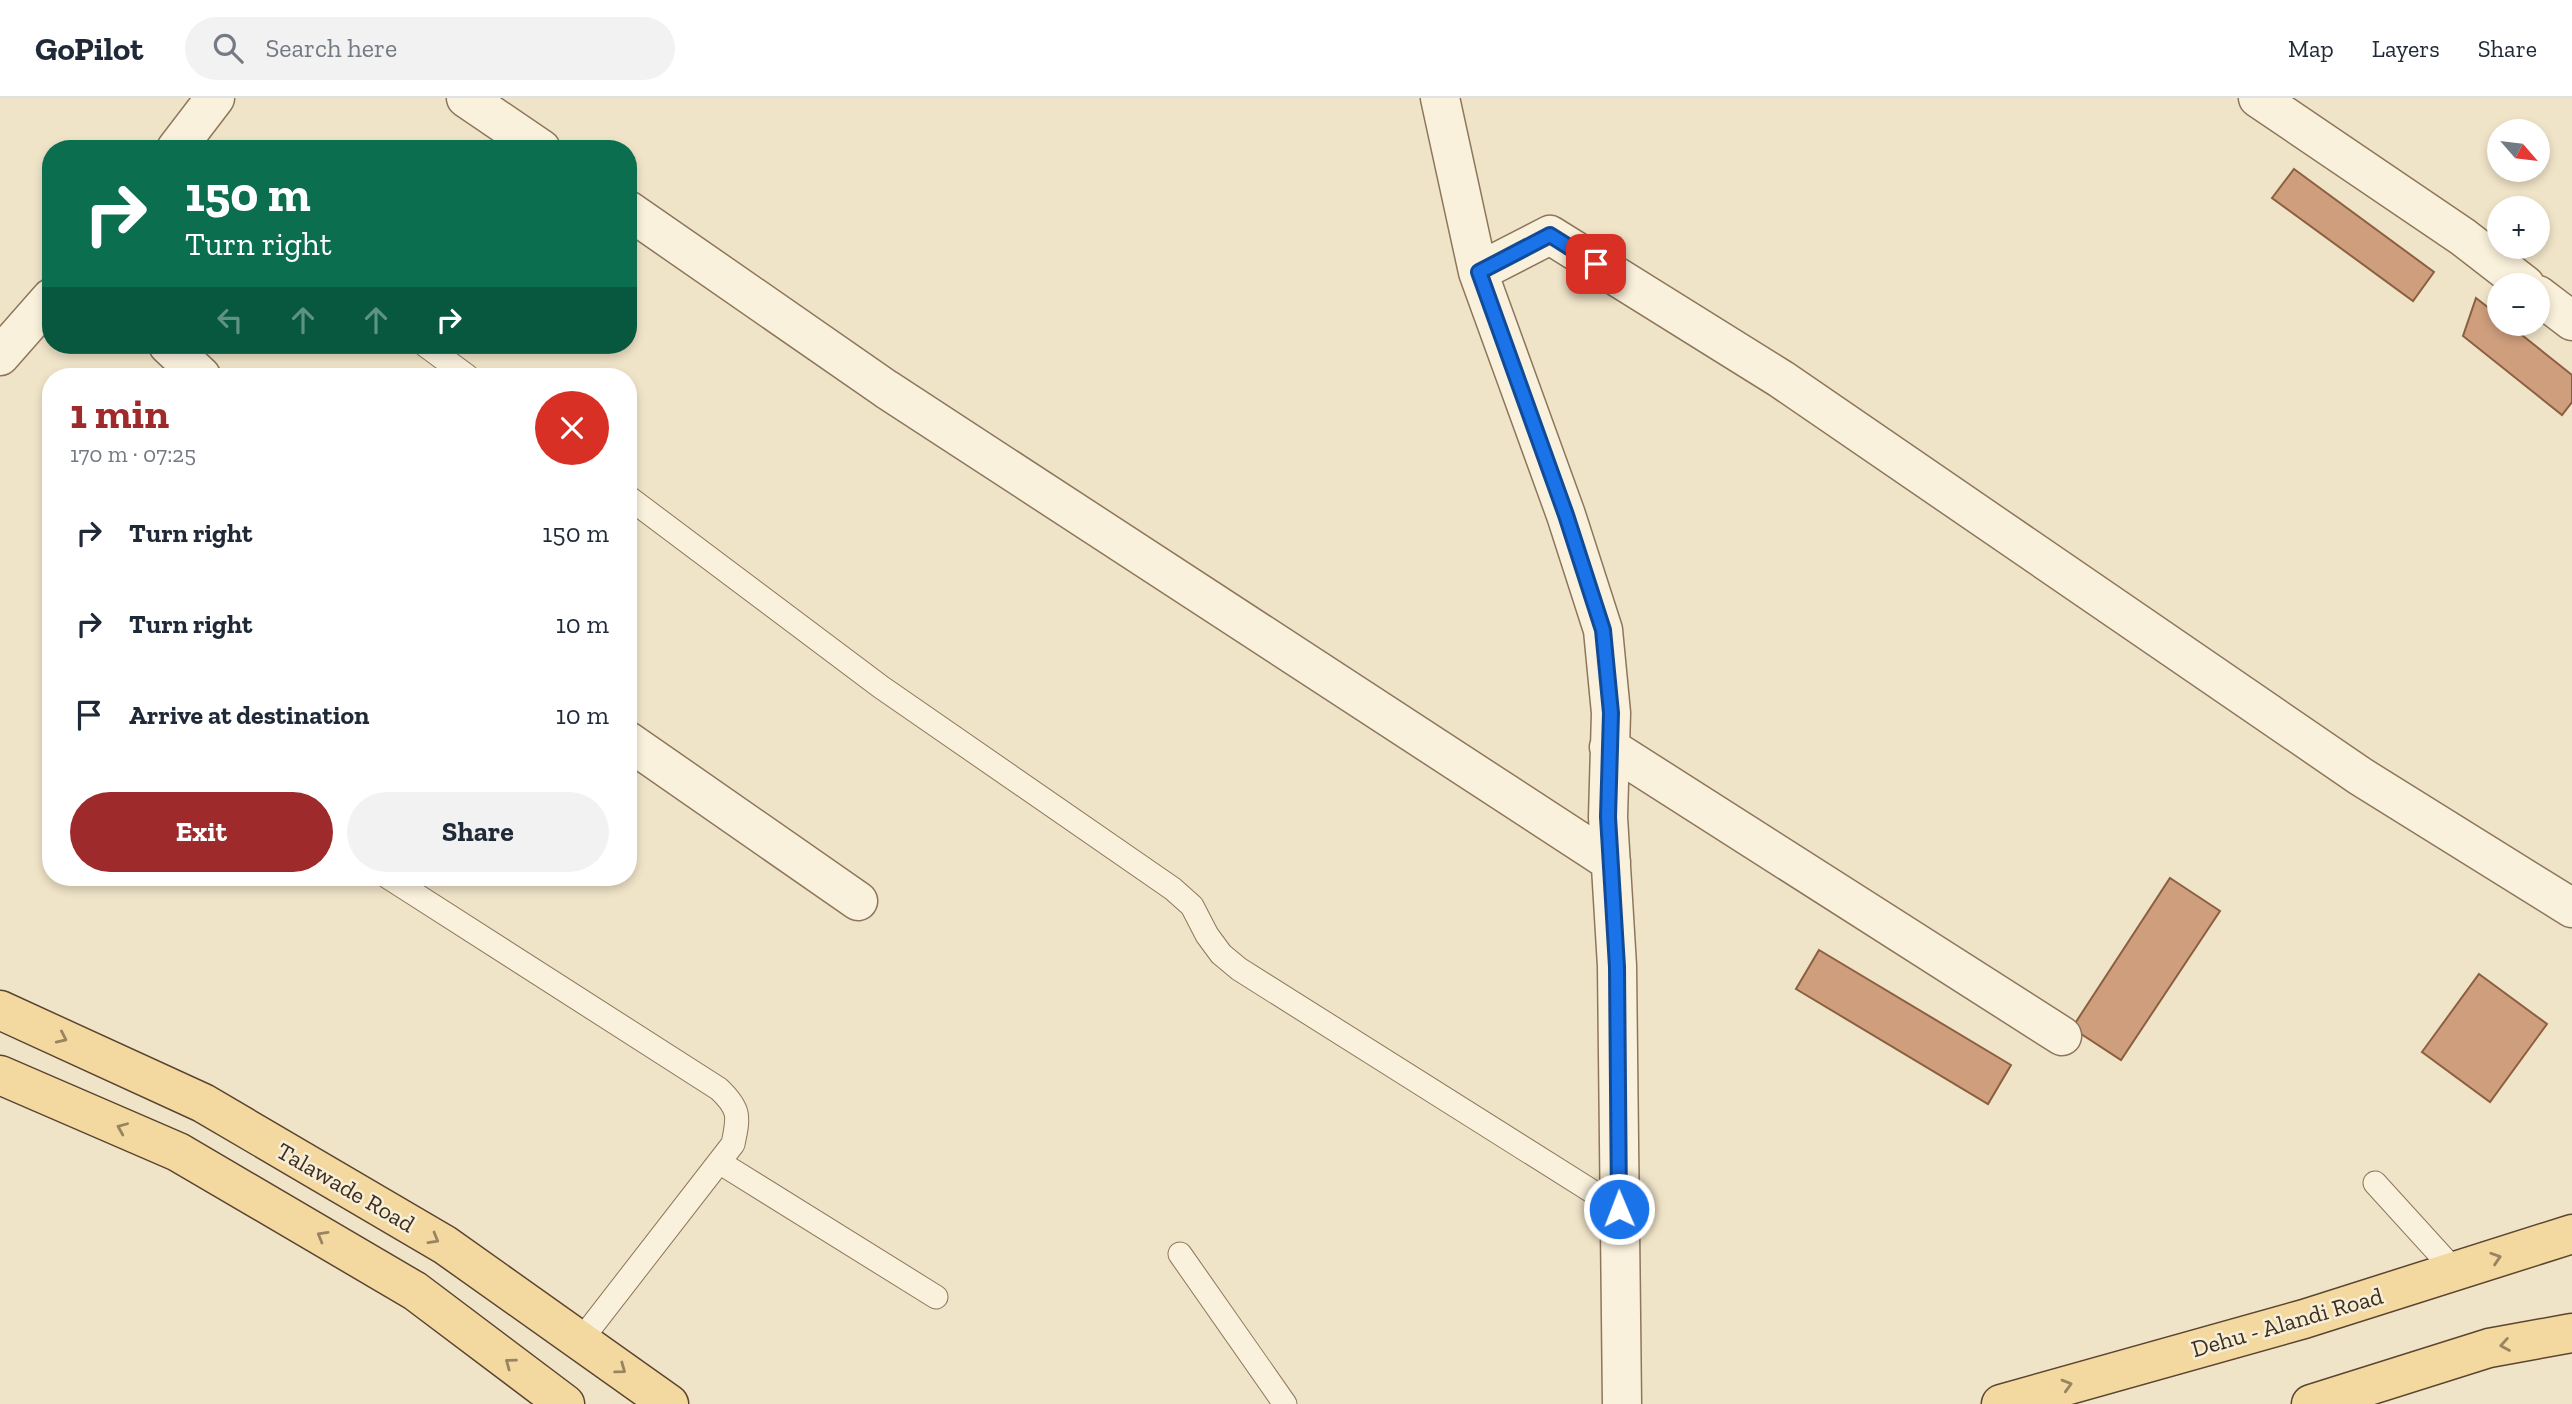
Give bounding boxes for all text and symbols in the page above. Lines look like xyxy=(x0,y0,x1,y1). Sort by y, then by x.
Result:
search box xyxy=(185,17,675,80)
text: GoPilot xyxy=(35,29,143,68)
icon: search xyxy=(209,29,247,67)
text: Search here xyxy=(265,32,397,64)
text: Map xyxy=(2288,34,2334,63)
text: Layers xyxy=(2372,34,2440,63)
text: Share xyxy=(2478,34,2537,63)
north arrow xyxy=(2487,119,2550,182)
map controls xyxy=(2487,119,2550,336)
text: 150 m xyxy=(185,165,311,224)
icon: right xyxy=(70,168,161,259)
button: + xyxy=(2487,196,2550,259)
text: Turn right xyxy=(185,225,332,263)
pin xyxy=(1566,234,1626,294)
icon: arrive xyxy=(1577,245,1615,283)
button: − xyxy=(2487,273,2550,336)
icon: left xyxy=(211,301,249,339)
icon: ahead xyxy=(284,301,322,339)
icon: ahead xyxy=(357,301,395,339)
icon: right xyxy=(430,301,468,339)
text: 1 min xyxy=(70,388,169,439)
button: close xyxy=(535,391,609,465)
text: 170 m · 07:25 xyxy=(70,440,196,468)
icon: right xyxy=(70,514,108,552)
text: Turn right xyxy=(129,517,252,549)
text: 150 m xyxy=(542,517,609,549)
icon: right xyxy=(70,605,108,643)
text: Turn right xyxy=(129,608,252,640)
text: 10 m xyxy=(556,608,609,640)
icon: arrive xyxy=(70,696,108,734)
text: Arrive at destination xyxy=(129,699,369,731)
text: 10 m xyxy=(556,699,609,731)
button: Exit xyxy=(70,792,333,872)
button: Share xyxy=(347,792,609,872)
one-way arrow xyxy=(55,1030,67,1044)
one-way arrow xyxy=(117,1122,129,1136)
street label: Talawade Road xyxy=(272,1136,420,1238)
position arrow xyxy=(1582,1172,1656,1246)
one-way arrow xyxy=(316,1231,329,1244)
one-way arrow xyxy=(427,1231,440,1244)
one-way arrow xyxy=(2490,1252,2502,1266)
street label: Dehu - Alandi Road xyxy=(2188,1281,2386,1363)
one-way arrow xyxy=(2499,1337,2511,1352)
one-way arrow xyxy=(506,1358,518,1371)
one-way arrow xyxy=(613,1361,626,1373)
one-way arrow xyxy=(2060,1379,2072,1393)

